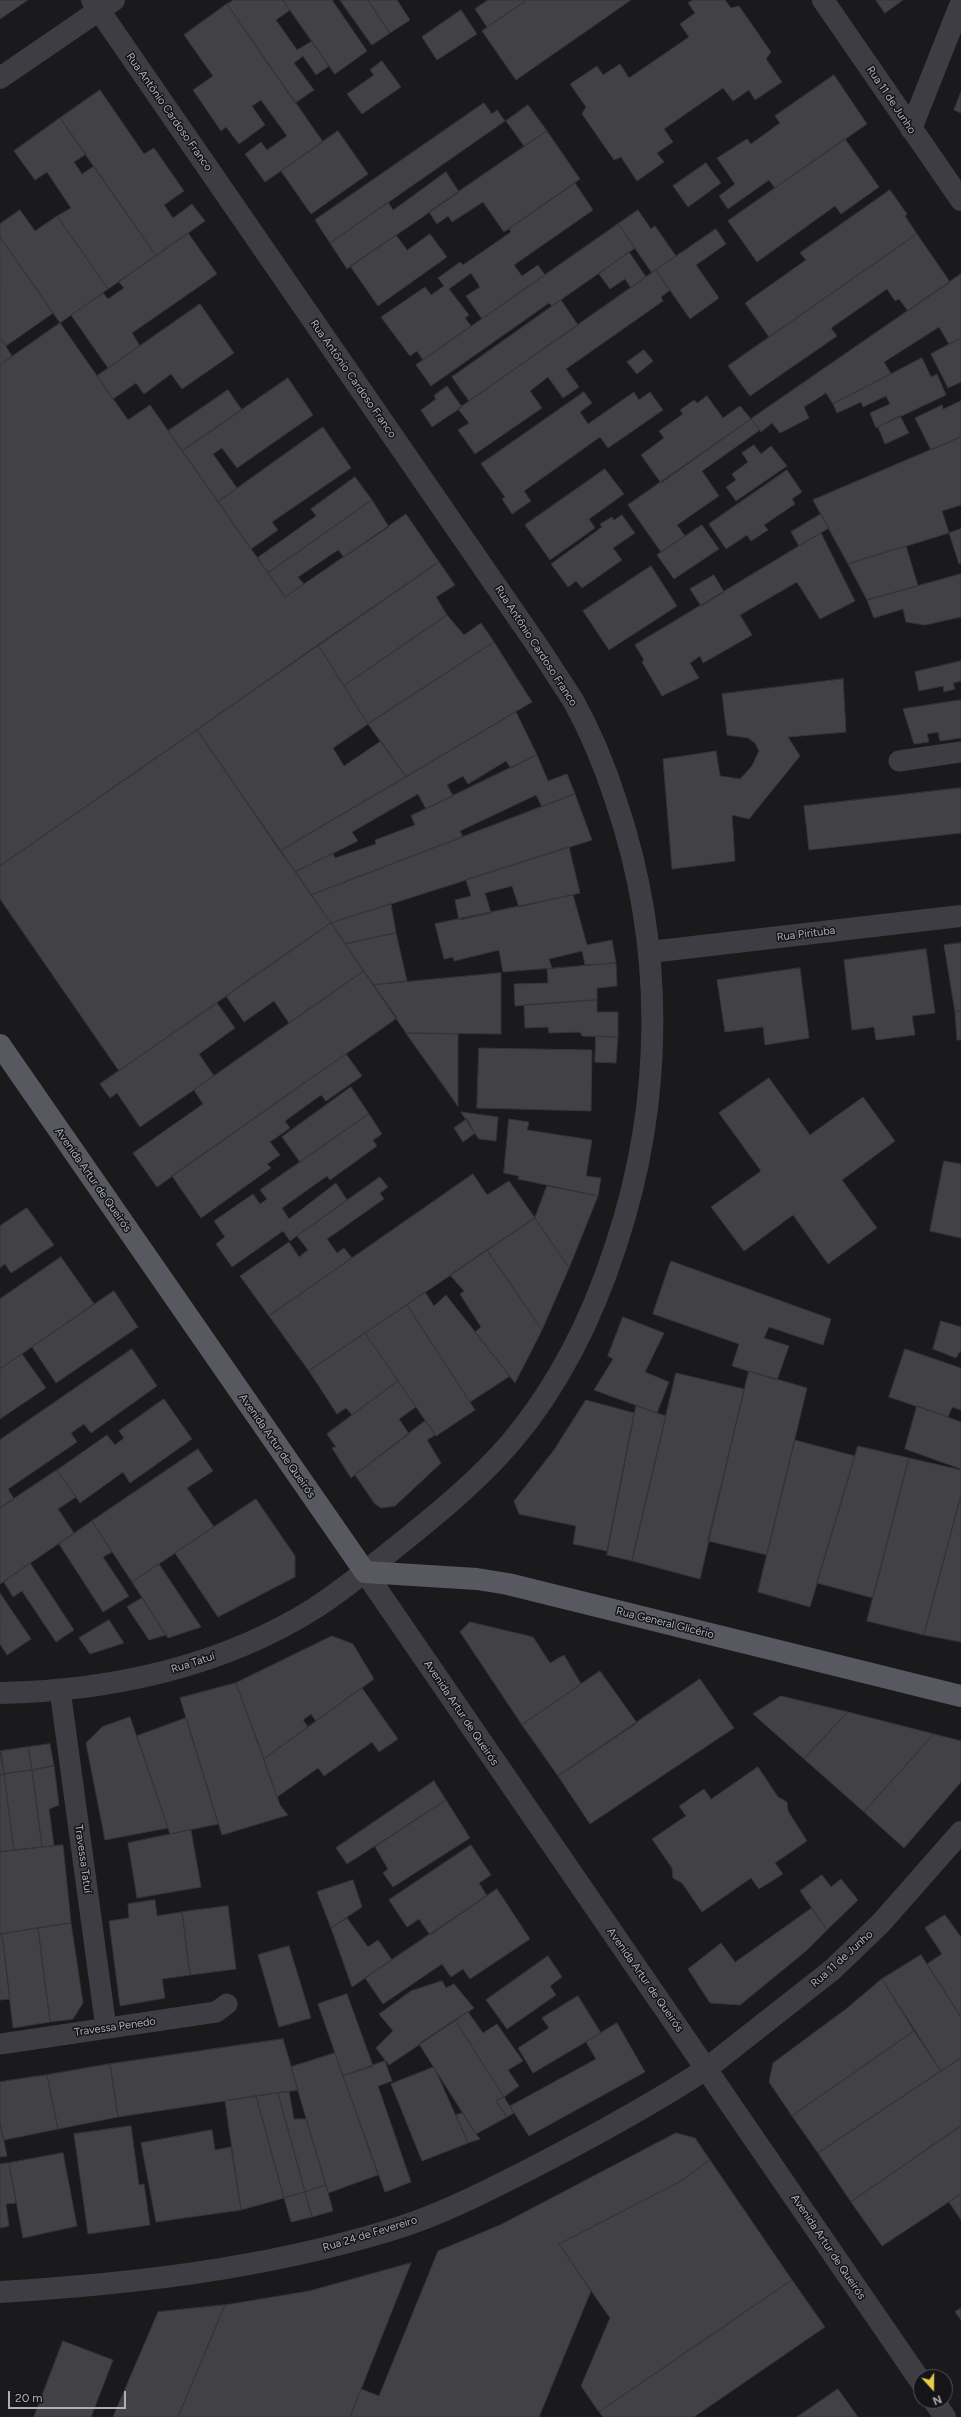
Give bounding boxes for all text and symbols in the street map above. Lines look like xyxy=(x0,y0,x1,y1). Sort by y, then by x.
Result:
street label: Rua Antônio Cardoso Franco xyxy=(123,50,215,174)
street label: Rua 11 de Junho xyxy=(864,64,918,136)
street label: Rua Antônio Cardoso Franco xyxy=(307,317,399,441)
street label: Rua Antônio Cardoso Franco xyxy=(492,583,580,709)
street label: Rua Pirituba xyxy=(776,924,836,944)
street label: Avenida Artur de Queirós xyxy=(52,1125,134,1235)
street label: Avenida Artur de Queirós xyxy=(236,1391,318,1501)
street label: Rua General Glicério xyxy=(615,1604,715,1642)
street label: Rua Tatuí xyxy=(169,1650,217,1676)
street label: Avenida Artur de Queirós xyxy=(421,1658,501,1768)
street label: Travessa Tatuí xyxy=(72,1824,94,1894)
street label: Avenida Artur de Queirós xyxy=(604,1925,686,2035)
street label: Rua 11 de Junho xyxy=(808,1928,876,1990)
street label: Travessa Penedo xyxy=(73,2015,157,2039)
street label: Avenida Artur de Queirós xyxy=(788,2192,868,2302)
street label: Rua 24 de Fevereiro xyxy=(321,2213,419,2255)
north arrow xyxy=(913,2369,953,2409)
scale bar xyxy=(10,2383,128,2409)
text: 20 m xyxy=(15,2391,43,2405)
text: N xyxy=(931,2392,943,2407)

